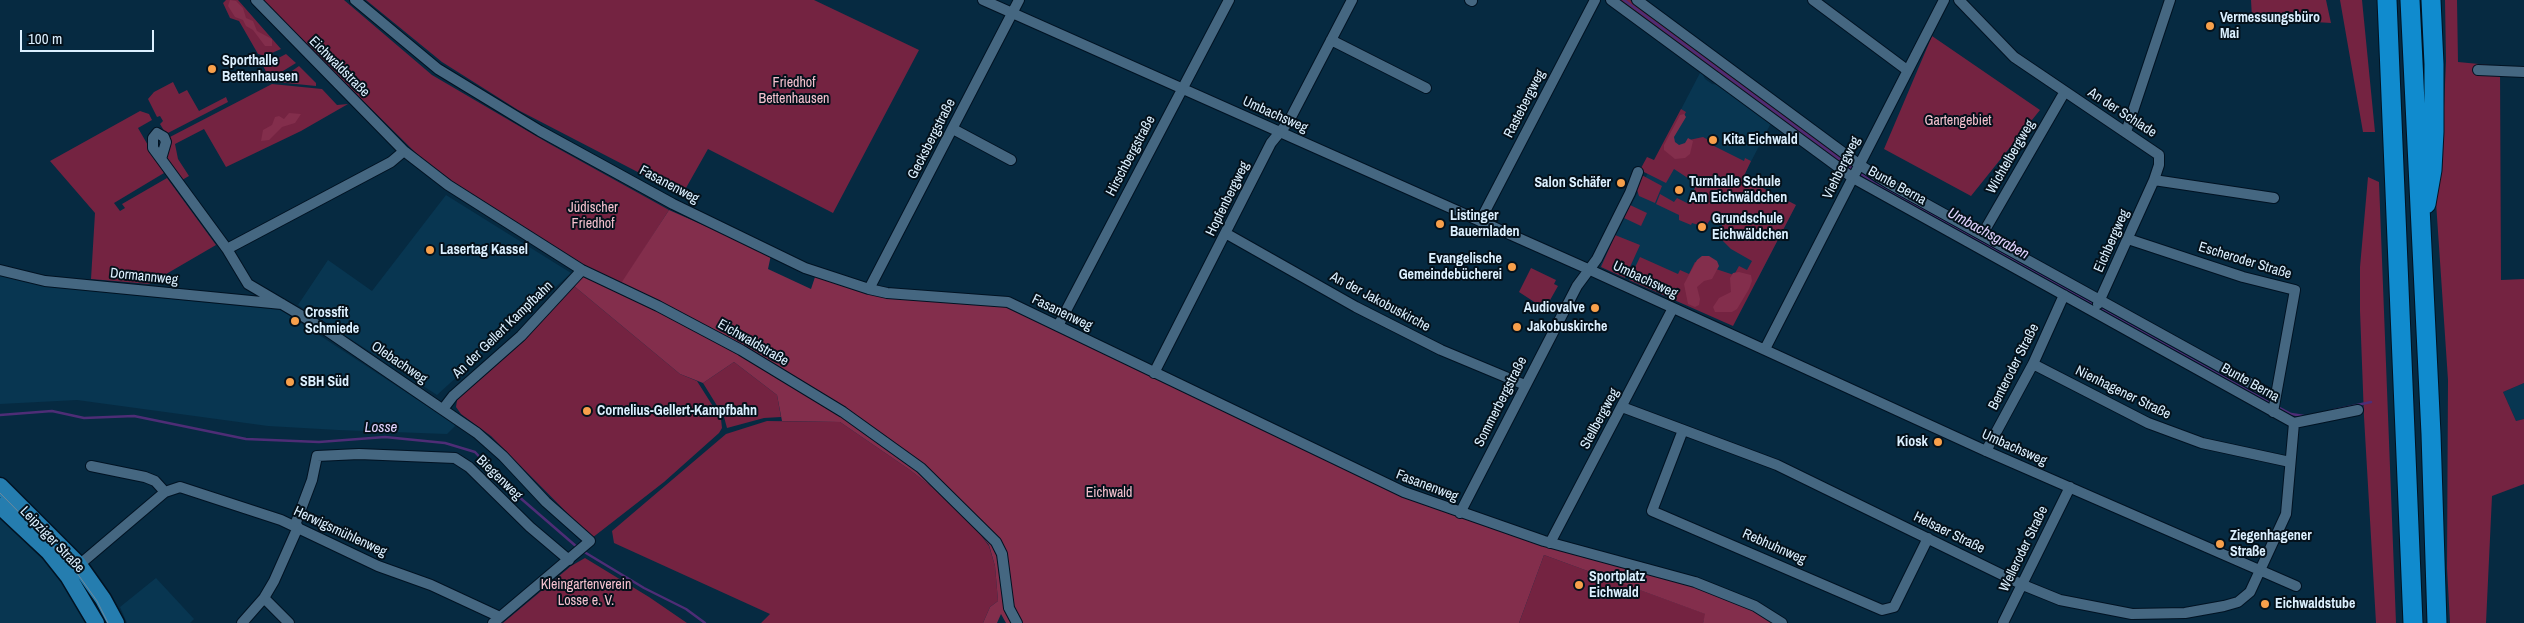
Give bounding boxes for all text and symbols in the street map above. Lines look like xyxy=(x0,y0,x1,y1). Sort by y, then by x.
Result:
place label: Vermessungsbüro Mai xyxy=(2220,10,2320,42)
scale bar xyxy=(22,20,156,52)
marker: Vermessungsbüro Mai xyxy=(2204,20,2216,32)
text: 100 m xyxy=(28,28,62,49)
street label: Eichwaldstraße xyxy=(305,33,373,101)
place label: Sporthalle Bettenhausen xyxy=(222,53,298,85)
marker: Sporthalle Bettenhausen xyxy=(206,63,218,75)
street label: Rastebergweg xyxy=(1501,67,1549,141)
park label: Friedhof Bettenhausen xyxy=(759,75,829,108)
street label: An der Schlade xyxy=(2085,85,2159,141)
street label: Umbachsweg xyxy=(1240,93,1310,137)
street label: Gecksbergstraße xyxy=(905,96,959,182)
street label: Hirschbergstraße xyxy=(1103,113,1159,199)
park label: Gartengebiet xyxy=(1924,113,1992,129)
street label: Wichtelbergweg xyxy=(1983,117,2039,197)
place label: Kita Eichwald xyxy=(1723,132,1798,148)
marker: Kita Eichwald xyxy=(1707,134,1719,146)
street label: Viehbergweg xyxy=(1820,134,1864,202)
street label: Hopfenbergweg xyxy=(1203,159,1253,239)
street label: Fasanenweg xyxy=(636,162,702,208)
street label: Bunte Berna xyxy=(1865,163,1929,209)
place label: Turnhalle Schule Am Eichwäldchen xyxy=(1689,174,1787,206)
place label: Salon Schäfer xyxy=(1534,175,1611,191)
marker: Salon Schäfer xyxy=(1615,177,1627,189)
marker: Turnhalle Schule Am Eichwäldchen xyxy=(1673,184,1685,196)
park label: Jüdischer Friedhof xyxy=(568,200,618,232)
water label: Umbachsgraben xyxy=(1944,204,2032,264)
street label: Eichbergweg xyxy=(2091,207,2133,275)
place label: Listinger Bauernladen xyxy=(1450,208,1520,240)
place label: Grundschule Eichwäldchen xyxy=(1712,211,1789,243)
marker: Listinger Bauernladen xyxy=(1434,218,1446,230)
marker: Grundschule Eichwäldchen xyxy=(1696,221,1708,233)
street label: Escheroder Straße xyxy=(2196,239,2294,283)
place label: Lasertag Kassel xyxy=(440,242,528,258)
marker: Lasertag Kassel xyxy=(424,244,436,256)
place label: Evangelische Gemeindebücherei xyxy=(1399,251,1502,284)
street label: Umbachsweg xyxy=(1610,258,1680,302)
marker: Evangelische Gemeindebücherei xyxy=(1506,261,1518,273)
street label: Dormannweg xyxy=(109,265,179,289)
street label: An der Jakobuskirche xyxy=(1327,269,1433,335)
street label: An der Gellert Kampfbahn xyxy=(449,278,557,382)
street label: Fasanenweg xyxy=(1029,291,1095,335)
place label: Audiovalve xyxy=(1524,300,1585,316)
marker: Audiovalve xyxy=(1589,302,1601,314)
place label: Crossfit Schmiede xyxy=(305,305,359,338)
marker: Crossfit Schmiede xyxy=(289,315,301,327)
street label: Eichwaldstraße xyxy=(715,316,791,370)
place label: Jakobuskirche xyxy=(1527,319,1607,335)
marker: Jakobuskirche xyxy=(1511,321,1523,333)
street label: Benteroder Straße xyxy=(1985,321,2043,413)
street label: Olebachweg xyxy=(368,338,430,388)
street label: Sommerbergstraße xyxy=(1471,354,1531,450)
street label: Bunte Berna xyxy=(2218,360,2282,406)
street label: Nienhagener Straße xyxy=(2073,363,2173,423)
place label: SBH Süd xyxy=(300,374,349,390)
marker: SBH Süd xyxy=(284,376,296,388)
street label: Stellbergweg xyxy=(1577,386,1623,452)
place label: Cornelius-Gellert-Kampfbahn xyxy=(597,403,757,419)
marker: Cornelius-Gellert-Kampfbahn xyxy=(581,405,593,417)
water label: Losse xyxy=(365,419,397,437)
street label: Umbachsweg xyxy=(1979,426,2049,470)
place label: Kiosk xyxy=(1897,434,1928,450)
marker: Kiosk xyxy=(1932,436,1944,448)
street label: Biegenweg xyxy=(473,452,525,504)
street label: Fasanenweg xyxy=(1394,466,1460,506)
park label: Eichwald xyxy=(1086,485,1132,501)
street label: Leipziger Straße xyxy=(16,503,88,577)
street label: Herwigsmühlenweg xyxy=(291,503,389,561)
street label: Welleroder Straße xyxy=(1996,504,2052,594)
street label: Helsaer Straße xyxy=(1911,509,1987,557)
street label: Rebhuhnweg xyxy=(1740,526,1808,568)
place label: Ziegenhagener Straße xyxy=(2230,528,2312,560)
marker: Ziegenhagener Straße xyxy=(2214,538,2226,550)
place label: Sportplatz Eichwald xyxy=(1589,569,1645,602)
park label: Kleingartenverein Losse e. V. xyxy=(541,577,631,610)
marker: Sportplatz Eichwald xyxy=(1573,579,1585,591)
place label: Eichwaldstube xyxy=(2275,596,2355,612)
marker: Eichwaldstube xyxy=(2259,598,2271,610)

